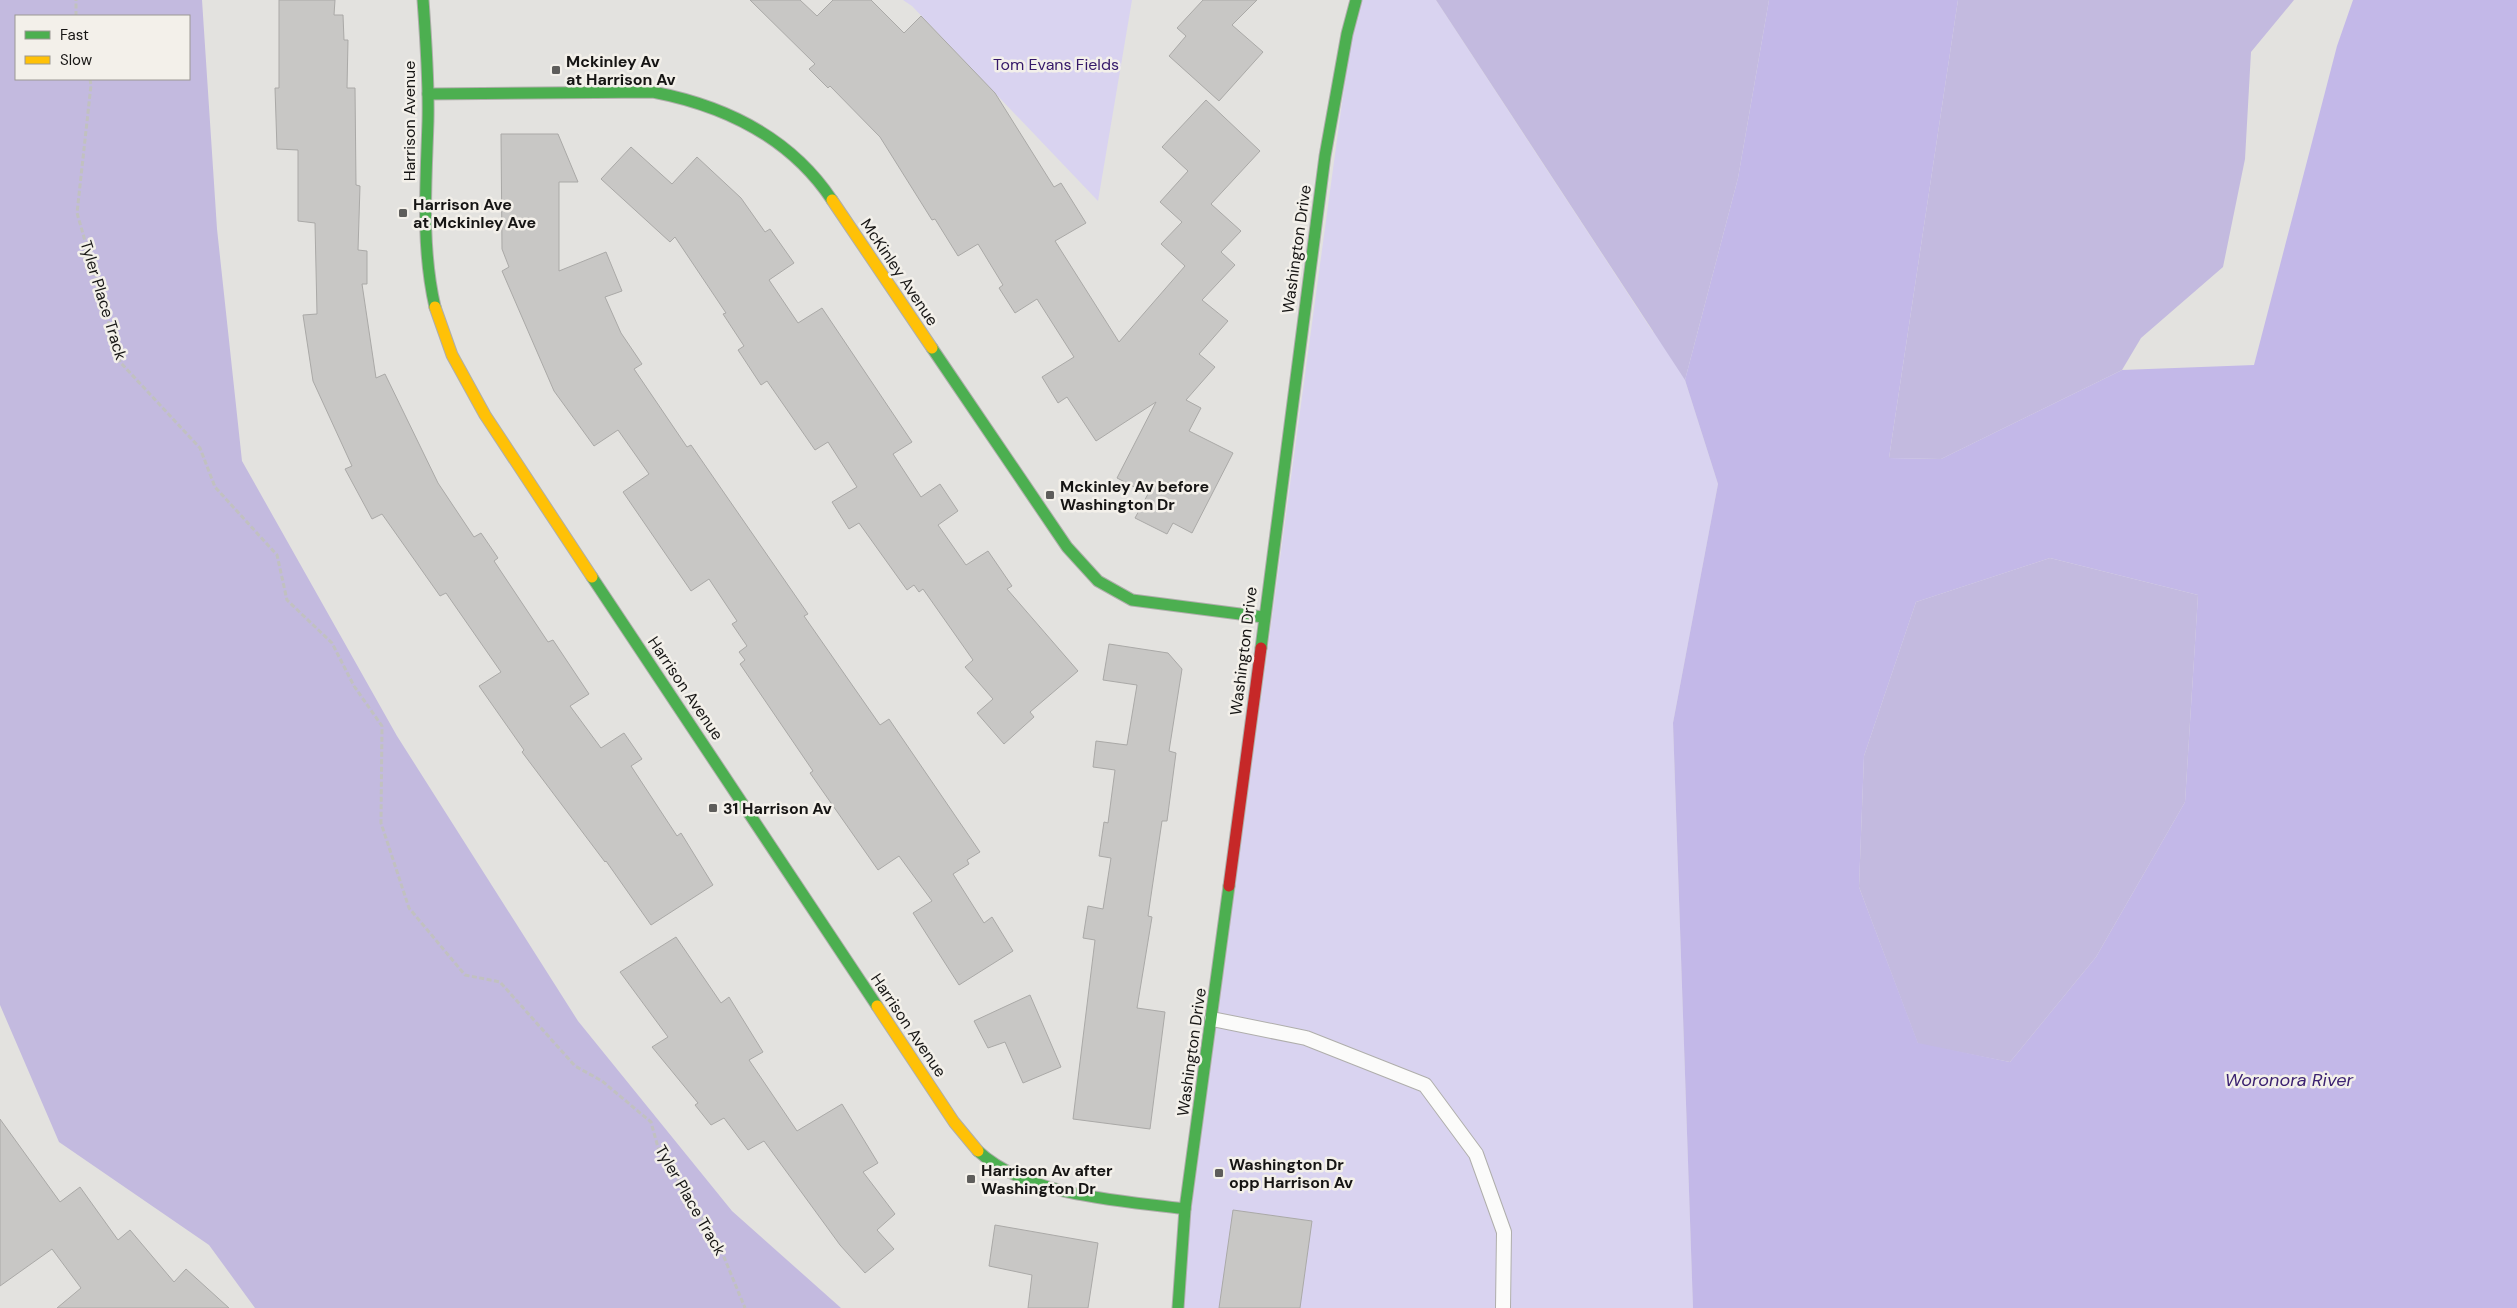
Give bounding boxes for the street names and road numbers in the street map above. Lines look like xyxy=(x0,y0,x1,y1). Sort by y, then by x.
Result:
street label: Harrison Avenue xyxy=(399,61,420,181)
street label: Washington Drive xyxy=(1277,184,1316,315)
street label: McKinley Avenue xyxy=(856,215,943,330)
street label: Tyler Place Track xyxy=(75,238,132,362)
street label: Washington Drive xyxy=(1225,586,1262,717)
street label: Harrison Avenue xyxy=(643,632,728,744)
street label: Harrison Avenue xyxy=(866,969,951,1081)
street label: Washington Drive xyxy=(1172,987,1211,1118)
street label: Tyler Place Track xyxy=(651,1141,731,1259)

